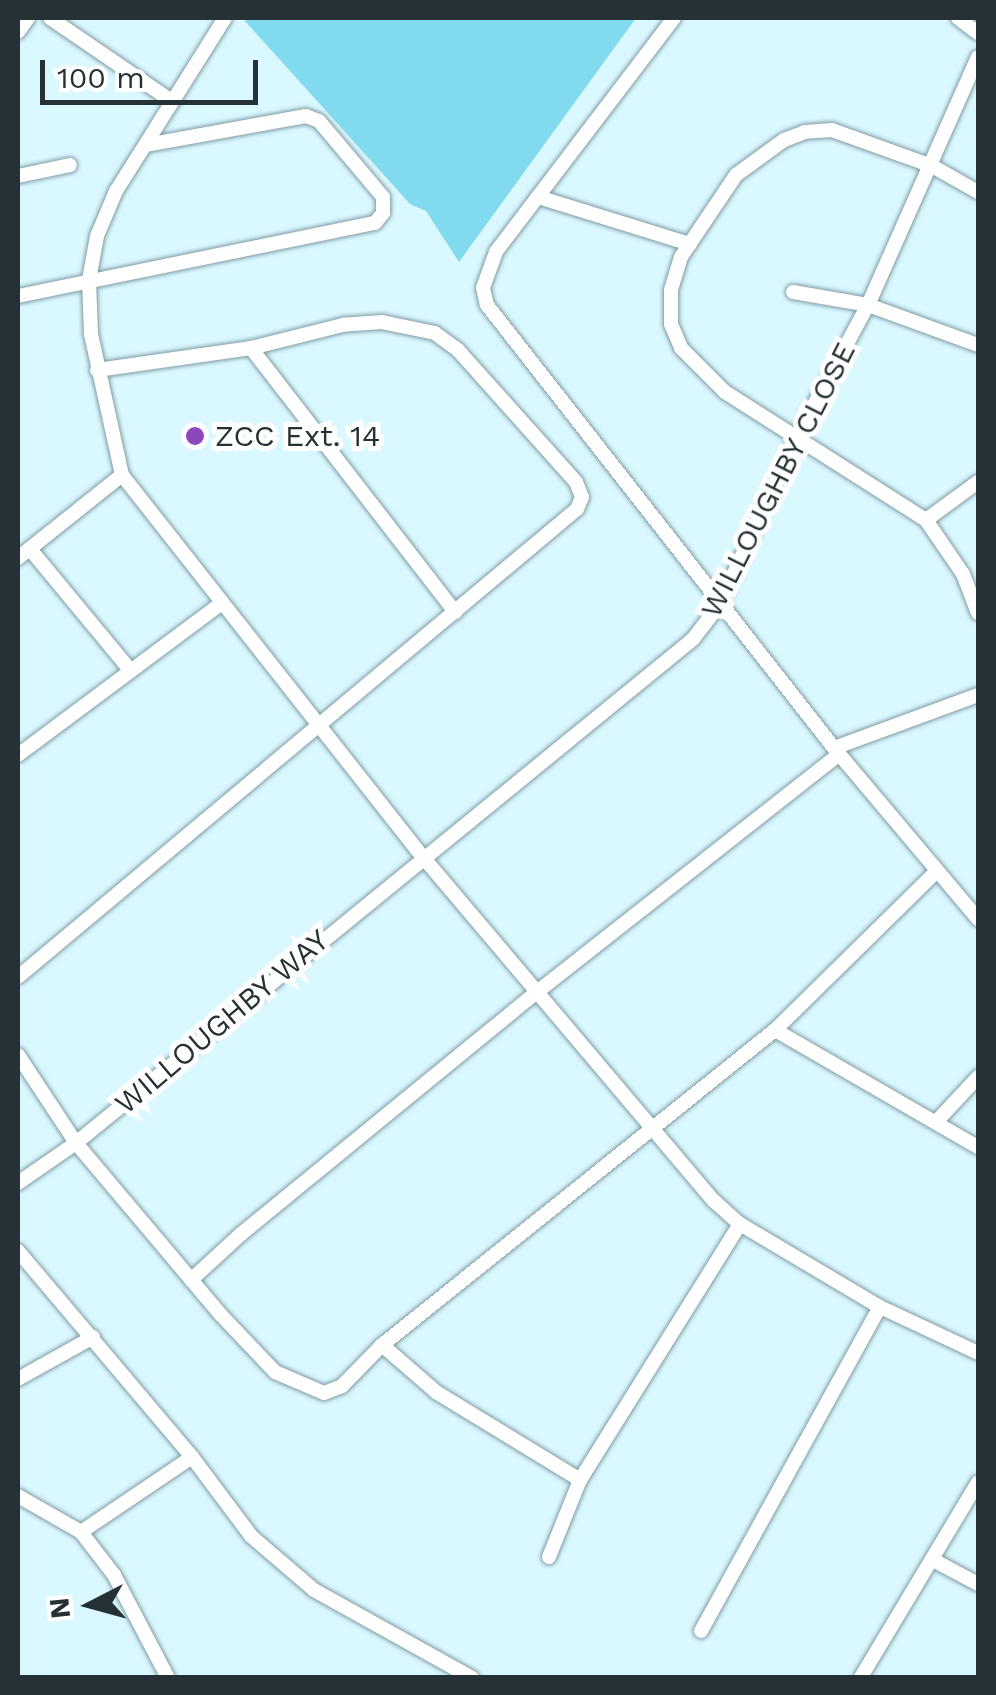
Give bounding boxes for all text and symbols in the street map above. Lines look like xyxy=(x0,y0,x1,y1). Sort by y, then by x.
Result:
scale bar xyxy=(45,40,262,102)
text: 100 m xyxy=(57,60,145,95)
street label: WILLOUGHBY CLOSE xyxy=(693,336,863,624)
place label: ZCC Ext. 14 xyxy=(215,418,381,454)
marker: ZCC Ext. 14 xyxy=(184,425,206,447)
street label: WILLOUGHBY WAY xyxy=(107,922,337,1122)
north arrow xyxy=(40,1555,140,1655)
text: N xyxy=(42,1596,77,1620)

